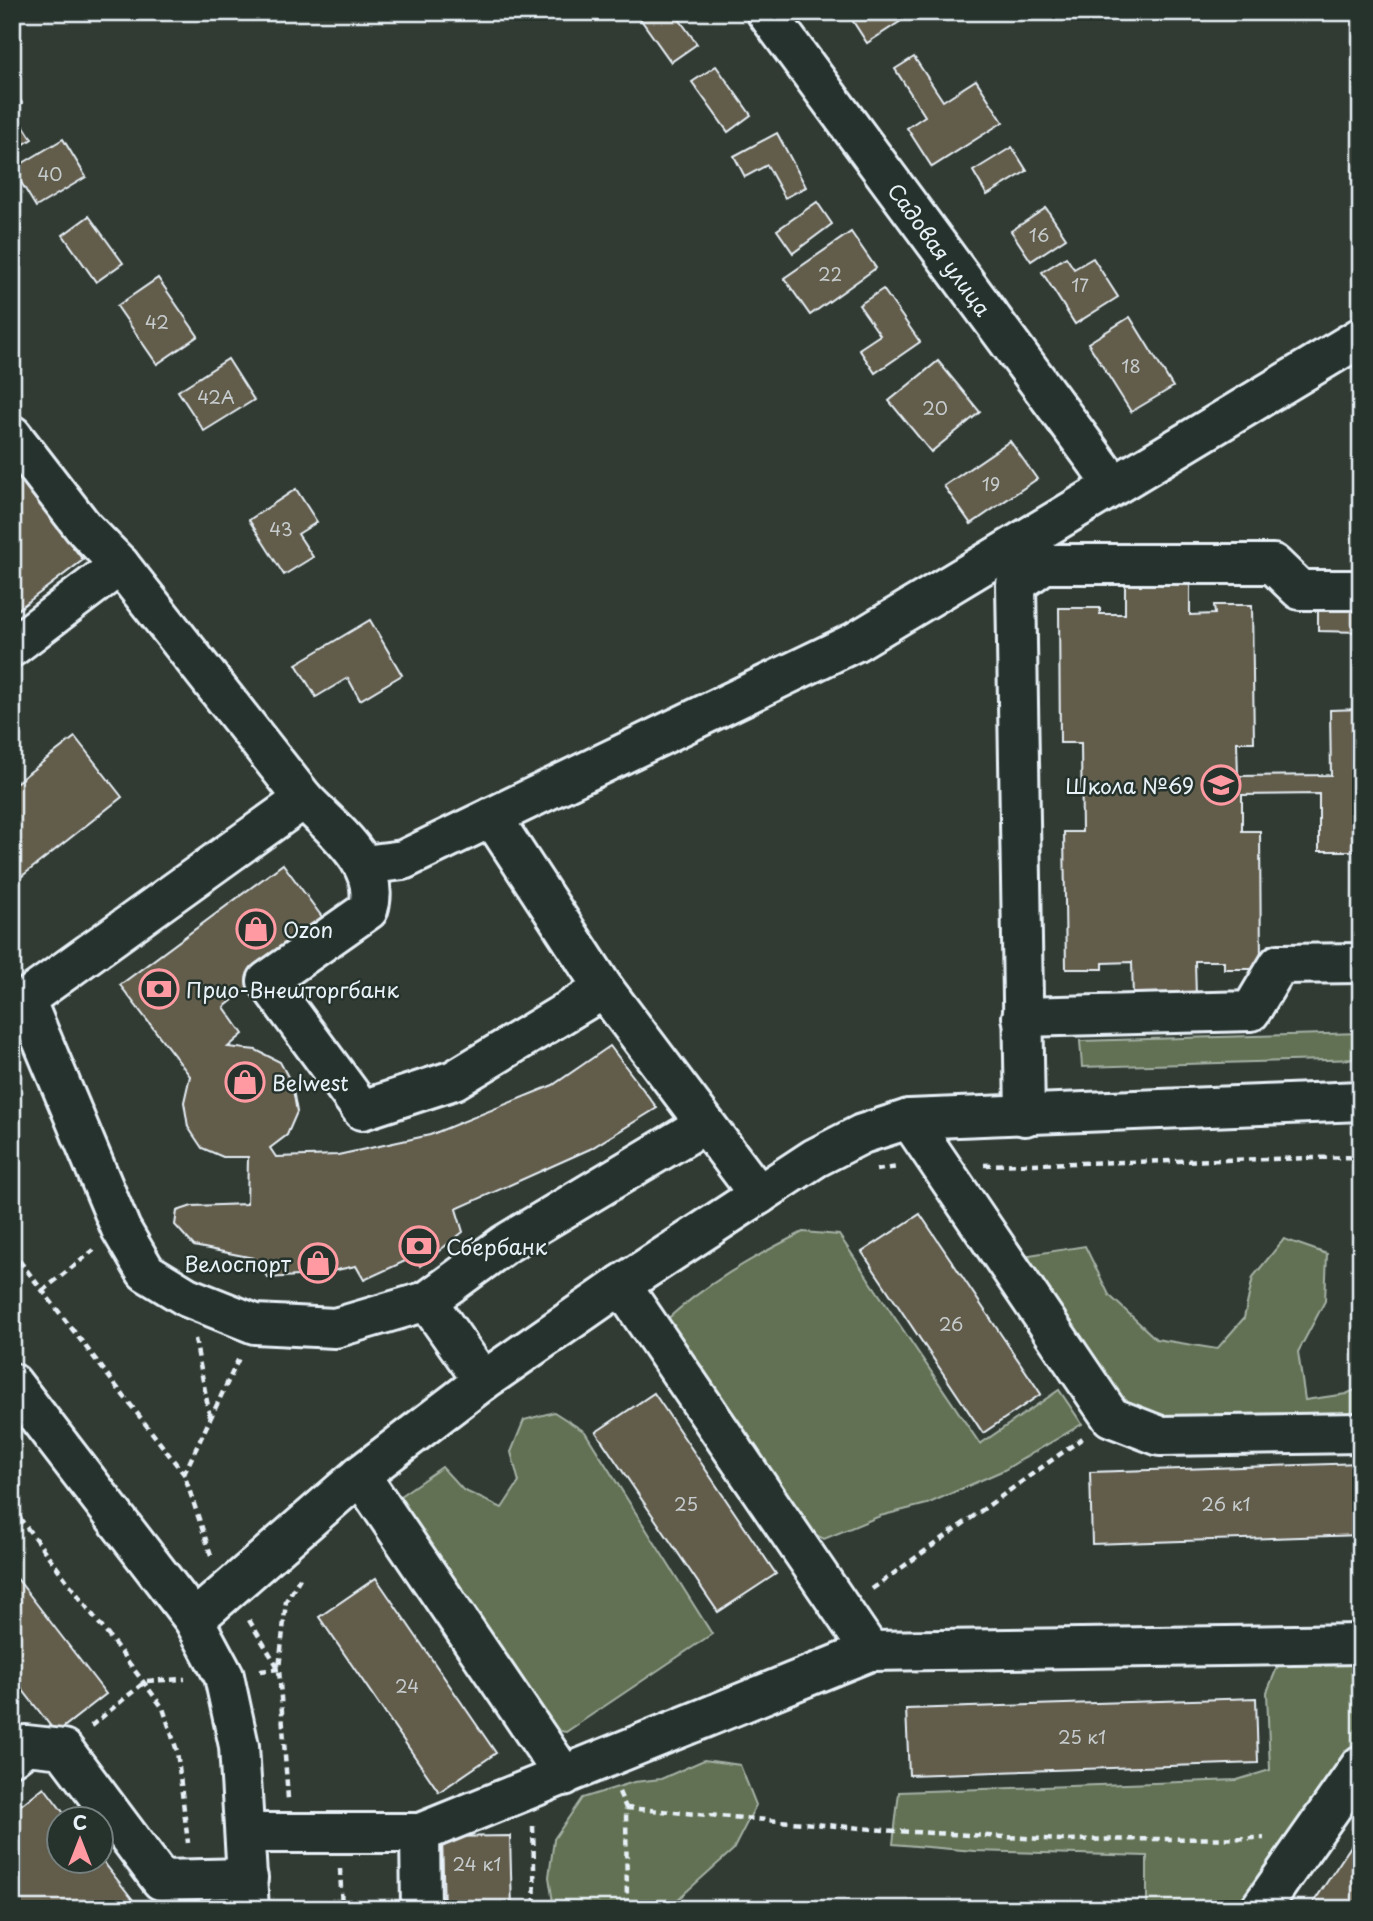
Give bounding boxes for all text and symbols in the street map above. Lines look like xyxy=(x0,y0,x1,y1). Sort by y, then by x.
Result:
house number: 40 xyxy=(37,160,63,187)
street label: Садовая улица xyxy=(881,176,1000,323)
house number: 16 xyxy=(1029,221,1049,248)
house number: 22 xyxy=(818,260,842,287)
house number: 17 xyxy=(1071,271,1089,298)
house number: 42 xyxy=(145,308,169,335)
house number: 18 xyxy=(1121,352,1141,379)
house number: 42А xyxy=(197,383,235,410)
house number: 20 xyxy=(922,394,948,421)
house number: 19 xyxy=(982,470,1000,497)
house number: 43 xyxy=(269,515,293,542)
school or university icon: Школа №69 xyxy=(1200,764,1242,806)
place label: Школа №69 xyxy=(1065,769,1194,801)
shop icon: Ozon xyxy=(235,908,277,950)
place label: Ozon xyxy=(283,913,333,945)
bank icon: Прио-Внешторгбанк xyxy=(138,968,180,1010)
place label: Прио-Внешторгбанк xyxy=(186,973,399,1005)
shop icon: Belwest xyxy=(224,1061,266,1103)
place label: Belwest xyxy=(272,1066,349,1098)
bank icon: Сбербанк xyxy=(398,1225,440,1267)
place label: Сбербанк xyxy=(446,1230,548,1262)
shop icon: Велоспорт xyxy=(297,1242,339,1284)
place label: Велоспорт xyxy=(184,1247,292,1279)
house number: 26 xyxy=(939,1310,963,1337)
house number: 25 xyxy=(674,1490,698,1517)
house number: 26 к1 xyxy=(1201,1490,1251,1517)
house number: 24 xyxy=(395,1672,419,1699)
house number: 25 к1 xyxy=(1058,1723,1106,1750)
north arrow xyxy=(46,1806,116,1876)
text: С xyxy=(73,1808,87,1836)
house number: 24 к1 xyxy=(453,1850,501,1877)

